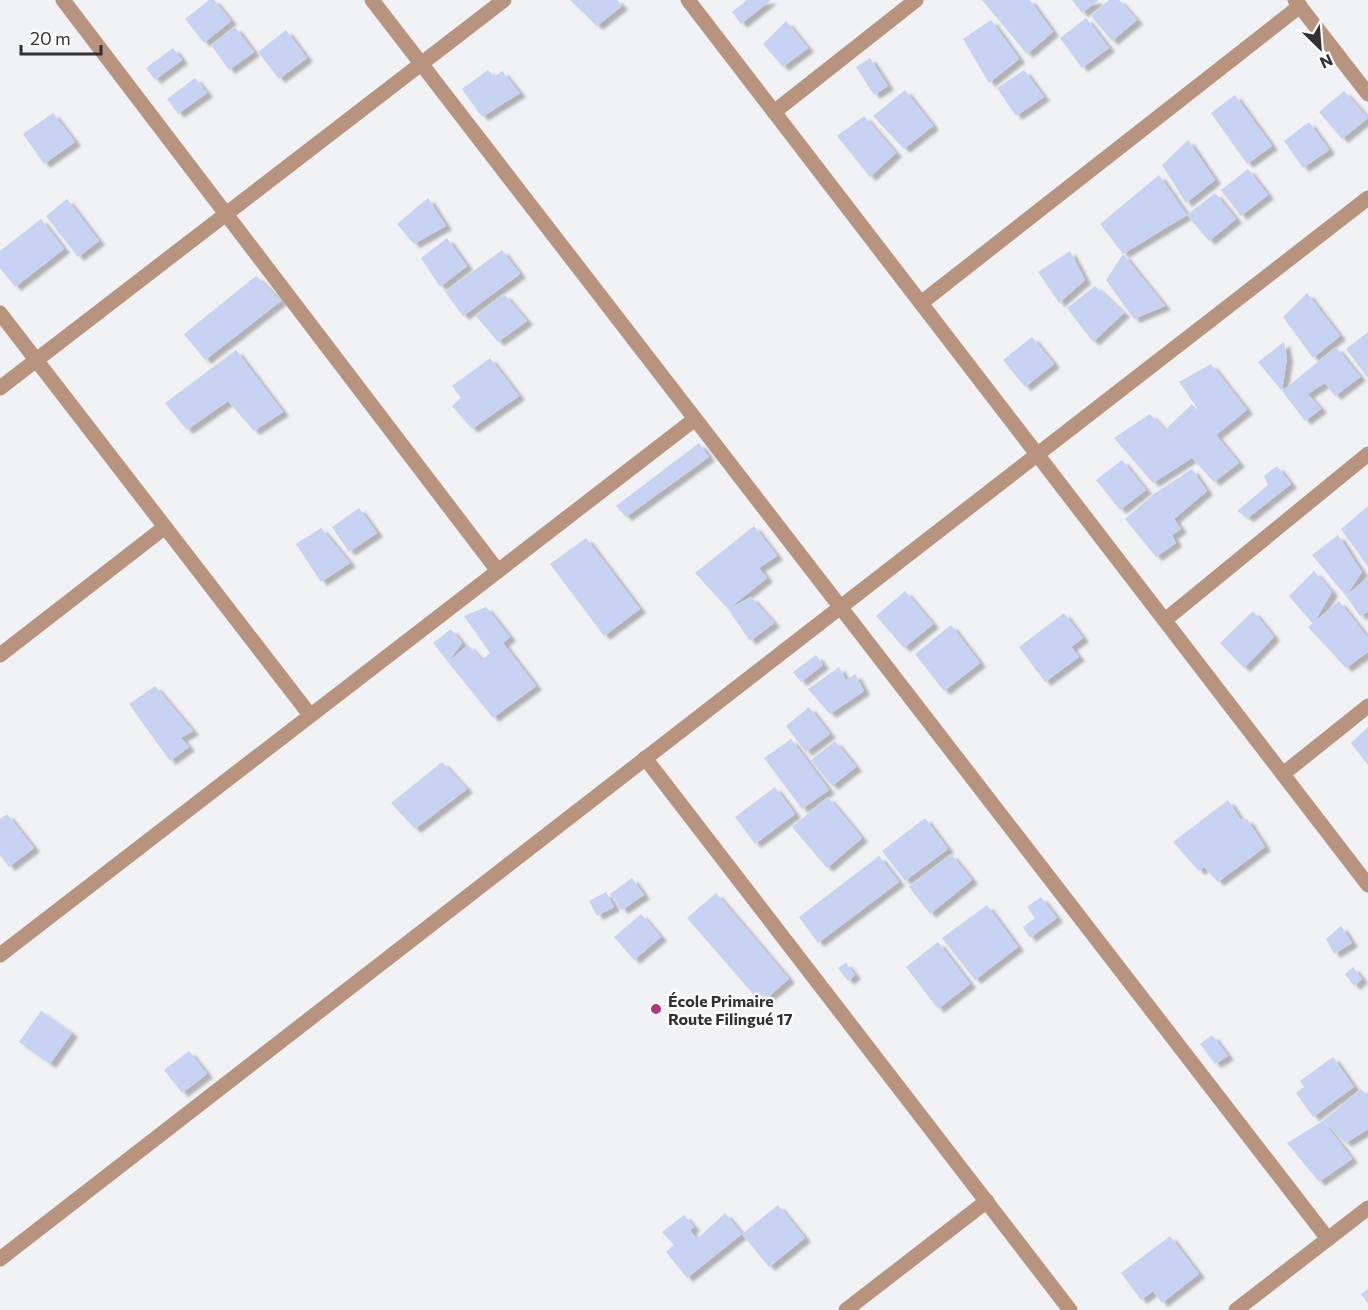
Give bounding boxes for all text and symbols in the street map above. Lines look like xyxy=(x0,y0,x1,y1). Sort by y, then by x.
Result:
scale bar xyxy=(21,18,100,56)
north arrow xyxy=(1290,18,1350,78)
text: 20 m xyxy=(30,27,71,49)
text: N xyxy=(1317,51,1336,73)
place label: École Primaire Route Filingué 17 xyxy=(668,991,793,1028)
marker: École Primaire Route Filingué 17 xyxy=(649,1002,663,1016)

